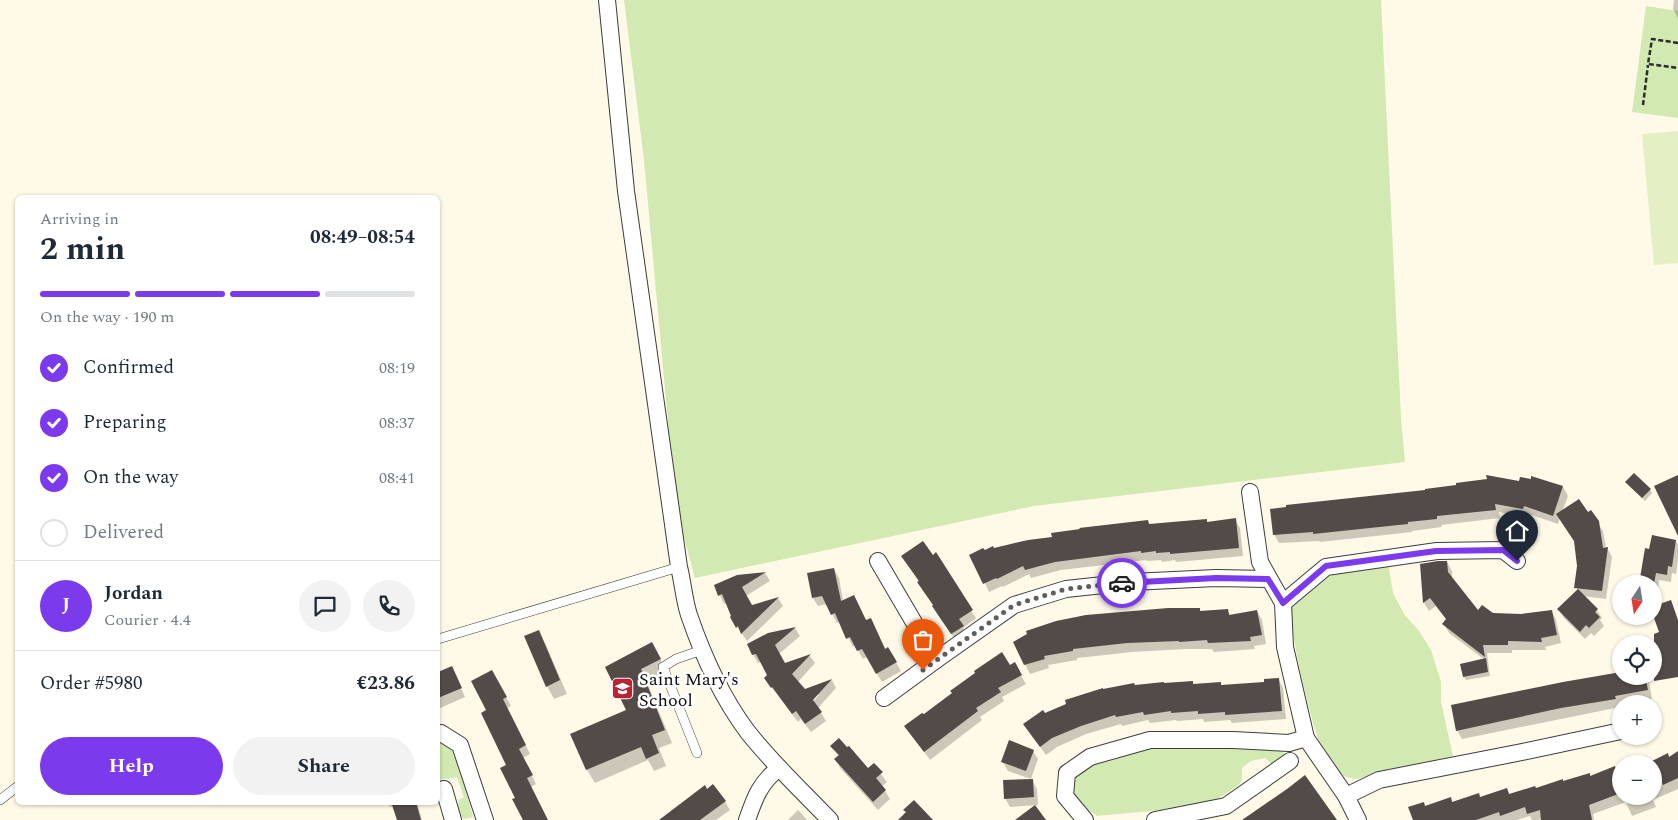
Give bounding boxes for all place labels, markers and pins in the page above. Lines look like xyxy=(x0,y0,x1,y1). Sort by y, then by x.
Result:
pin xyxy=(1496,510,1538,561)
pin xyxy=(902,619,944,670)
place label: Saint Mary's School xyxy=(639,666,739,714)
school or university icon: Saint Mary's School xyxy=(611,677,635,701)

